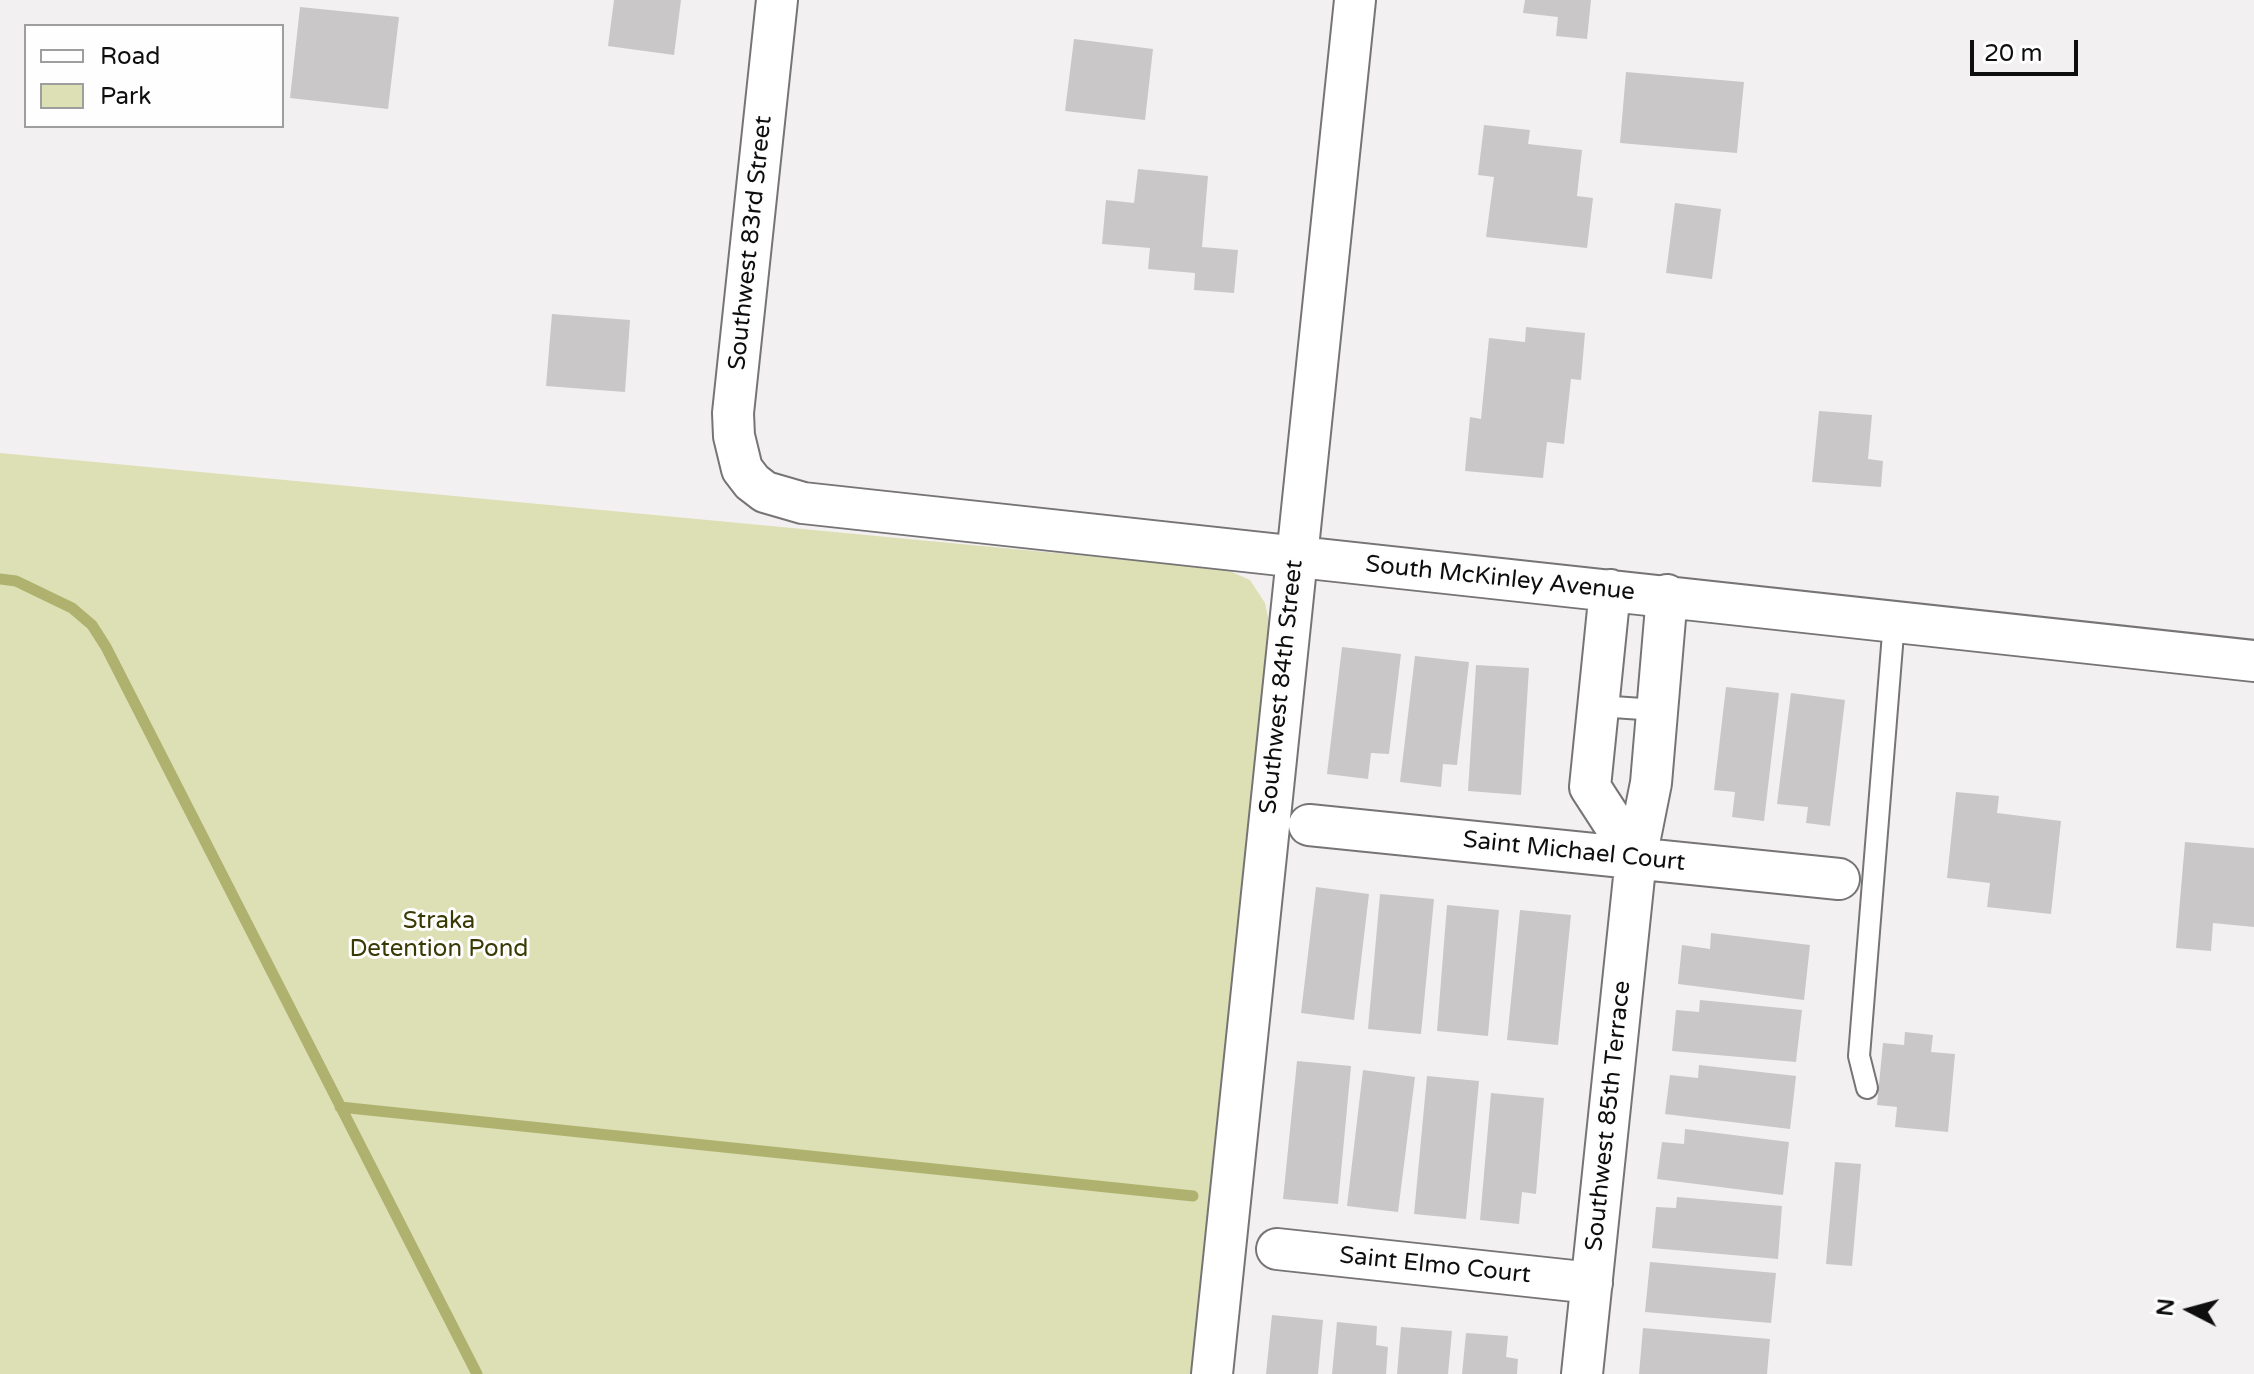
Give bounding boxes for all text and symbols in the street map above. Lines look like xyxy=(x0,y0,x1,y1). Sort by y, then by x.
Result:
legend xyxy=(24,24,284,128)
scale bar xyxy=(1974,24,2082,74)
text: 20 m xyxy=(1984,39,2042,68)
text: Road xyxy=(100,42,160,71)
text: Park xyxy=(100,82,151,111)
street label: Southwest 83rd Street xyxy=(723,114,779,372)
street label: South McKinley Avenue xyxy=(1364,551,1636,607)
street label: Southwest 84th Street xyxy=(1254,558,1310,816)
street label: Saint Michael Court xyxy=(1461,826,1687,878)
park label: Straka Detention Pond xyxy=(350,908,528,964)
street label: Southwest 85th Terrace xyxy=(1580,979,1638,1253)
street label: Saint Elmo Court xyxy=(1338,1242,1532,1290)
north arrow xyxy=(2150,1270,2230,1350)
text: N xyxy=(2152,1297,2180,1318)

